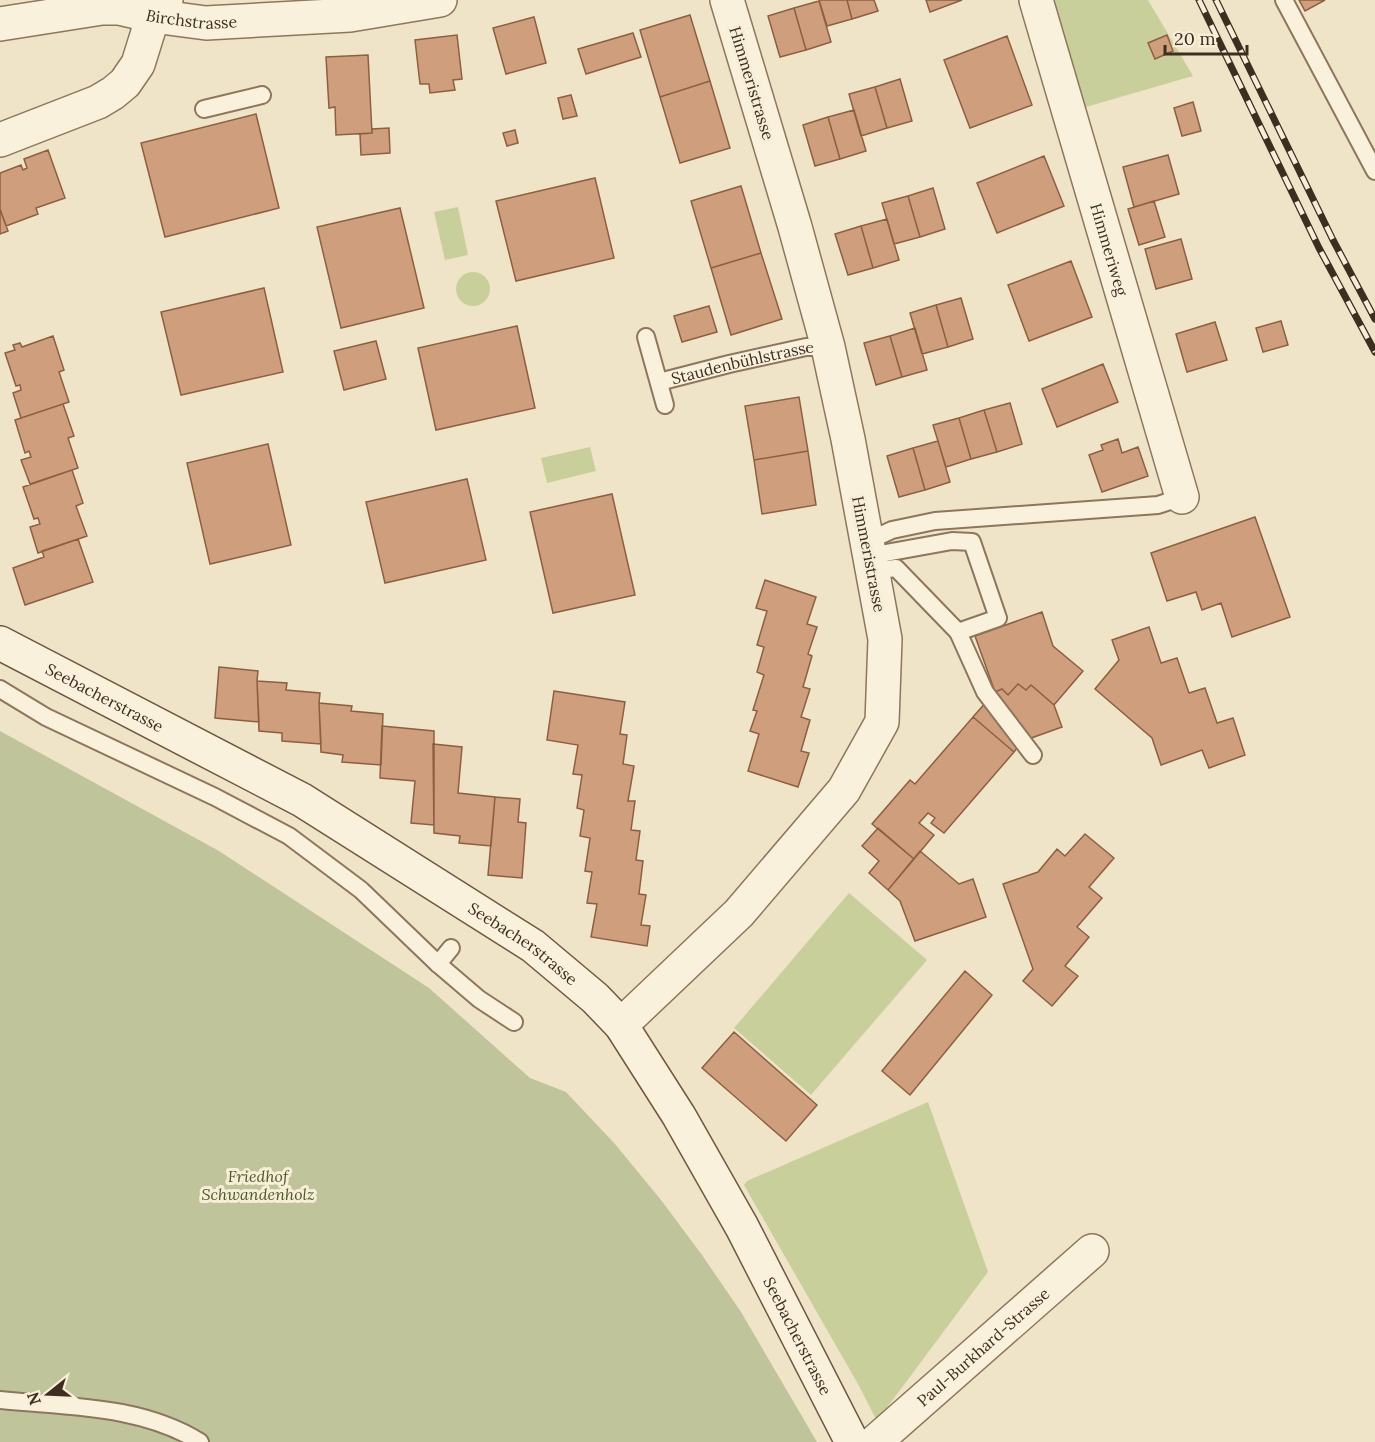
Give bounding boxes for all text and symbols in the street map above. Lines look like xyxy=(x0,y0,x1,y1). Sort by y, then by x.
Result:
street label: Birchstrasse xyxy=(144,5,238,33)
scale bar xyxy=(1165,18,1248,56)
street label: Himmeristrasse xyxy=(725,24,779,143)
text: 20 m xyxy=(1174,27,1216,50)
street label: Himmeriweg xyxy=(1086,201,1133,299)
street label: Staudenbühlstrasse xyxy=(669,337,814,388)
street label: Himmeristrasse xyxy=(848,494,890,614)
street label: Seebacherstrasse xyxy=(42,659,167,736)
street label: Seebacherstrasse xyxy=(465,898,582,989)
park label: Friedhof Schwandenholz xyxy=(201,1166,315,1204)
street label: Seebacherstrasse xyxy=(759,1274,836,1399)
street label: Paul-Burkhard-Strasse xyxy=(913,1283,1054,1410)
north arrow xyxy=(18,1364,78,1424)
text: N xyxy=(22,1390,45,1408)

